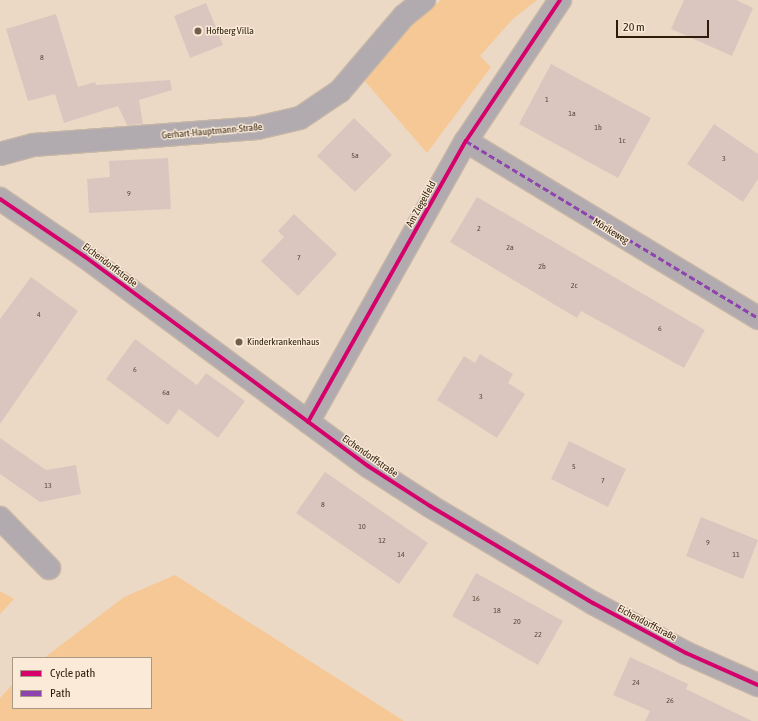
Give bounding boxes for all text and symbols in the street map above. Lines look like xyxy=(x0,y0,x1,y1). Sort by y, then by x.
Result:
scale bar xyxy=(618,12,711,38)
text: 20 m xyxy=(623,20,645,34)
place label: Hofberg Villa xyxy=(206,25,254,37)
marker: Hofberg Villa xyxy=(193,26,203,36)
house number: 8 xyxy=(40,53,44,63)
house number: 1 xyxy=(545,95,549,105)
house number: 1a xyxy=(568,109,576,119)
street label: Gerhart-Hauptmann-Straße xyxy=(161,121,263,141)
house number: 1b xyxy=(594,123,602,133)
house number: 1c xyxy=(619,136,625,146)
house number: 5a xyxy=(351,151,359,161)
house number: 3 xyxy=(722,154,726,164)
street label: Am Ziegelfeld xyxy=(403,179,439,229)
house number: 9 xyxy=(127,189,131,199)
street label: Mörikeweg xyxy=(591,215,631,247)
house number: 2 xyxy=(477,224,481,234)
street label: Eichendorffstraße xyxy=(80,241,140,289)
house number: 2a xyxy=(506,243,514,253)
house number: 7 xyxy=(297,253,301,263)
house number: 2b xyxy=(538,262,546,272)
house number: 2c xyxy=(571,281,577,291)
house number: 4 xyxy=(37,310,41,320)
house number: 6 xyxy=(658,324,662,334)
place label: Kinderkrankenhaus xyxy=(247,336,319,348)
marker: Kinderkrankenhaus xyxy=(234,337,244,347)
house number: 6 xyxy=(133,365,137,375)
house number: 6a xyxy=(162,388,170,398)
house number: 3 xyxy=(479,392,483,402)
street label: Eichendorffstraße xyxy=(340,432,400,480)
house number: 5 xyxy=(572,462,576,472)
house number: 7 xyxy=(601,476,605,486)
house number: 13 xyxy=(44,481,52,491)
house number: 8 xyxy=(321,500,325,510)
house number: 10 xyxy=(358,522,366,532)
house number: 12 xyxy=(378,536,386,546)
house number: 9 xyxy=(706,538,710,548)
house number: 14 xyxy=(397,550,405,560)
house number: 11 xyxy=(732,550,740,560)
house number: 16 xyxy=(472,594,480,604)
street label: Eichendorffstraße xyxy=(615,602,679,644)
house number: 18 xyxy=(493,606,501,616)
house number: 20 xyxy=(513,617,521,627)
house number: 22 xyxy=(534,630,542,640)
legend xyxy=(12,657,152,709)
text: Cycle path xyxy=(50,666,95,680)
house number: 24 xyxy=(632,678,640,688)
text: Path xyxy=(50,686,71,700)
house number: 26 xyxy=(666,696,674,706)

